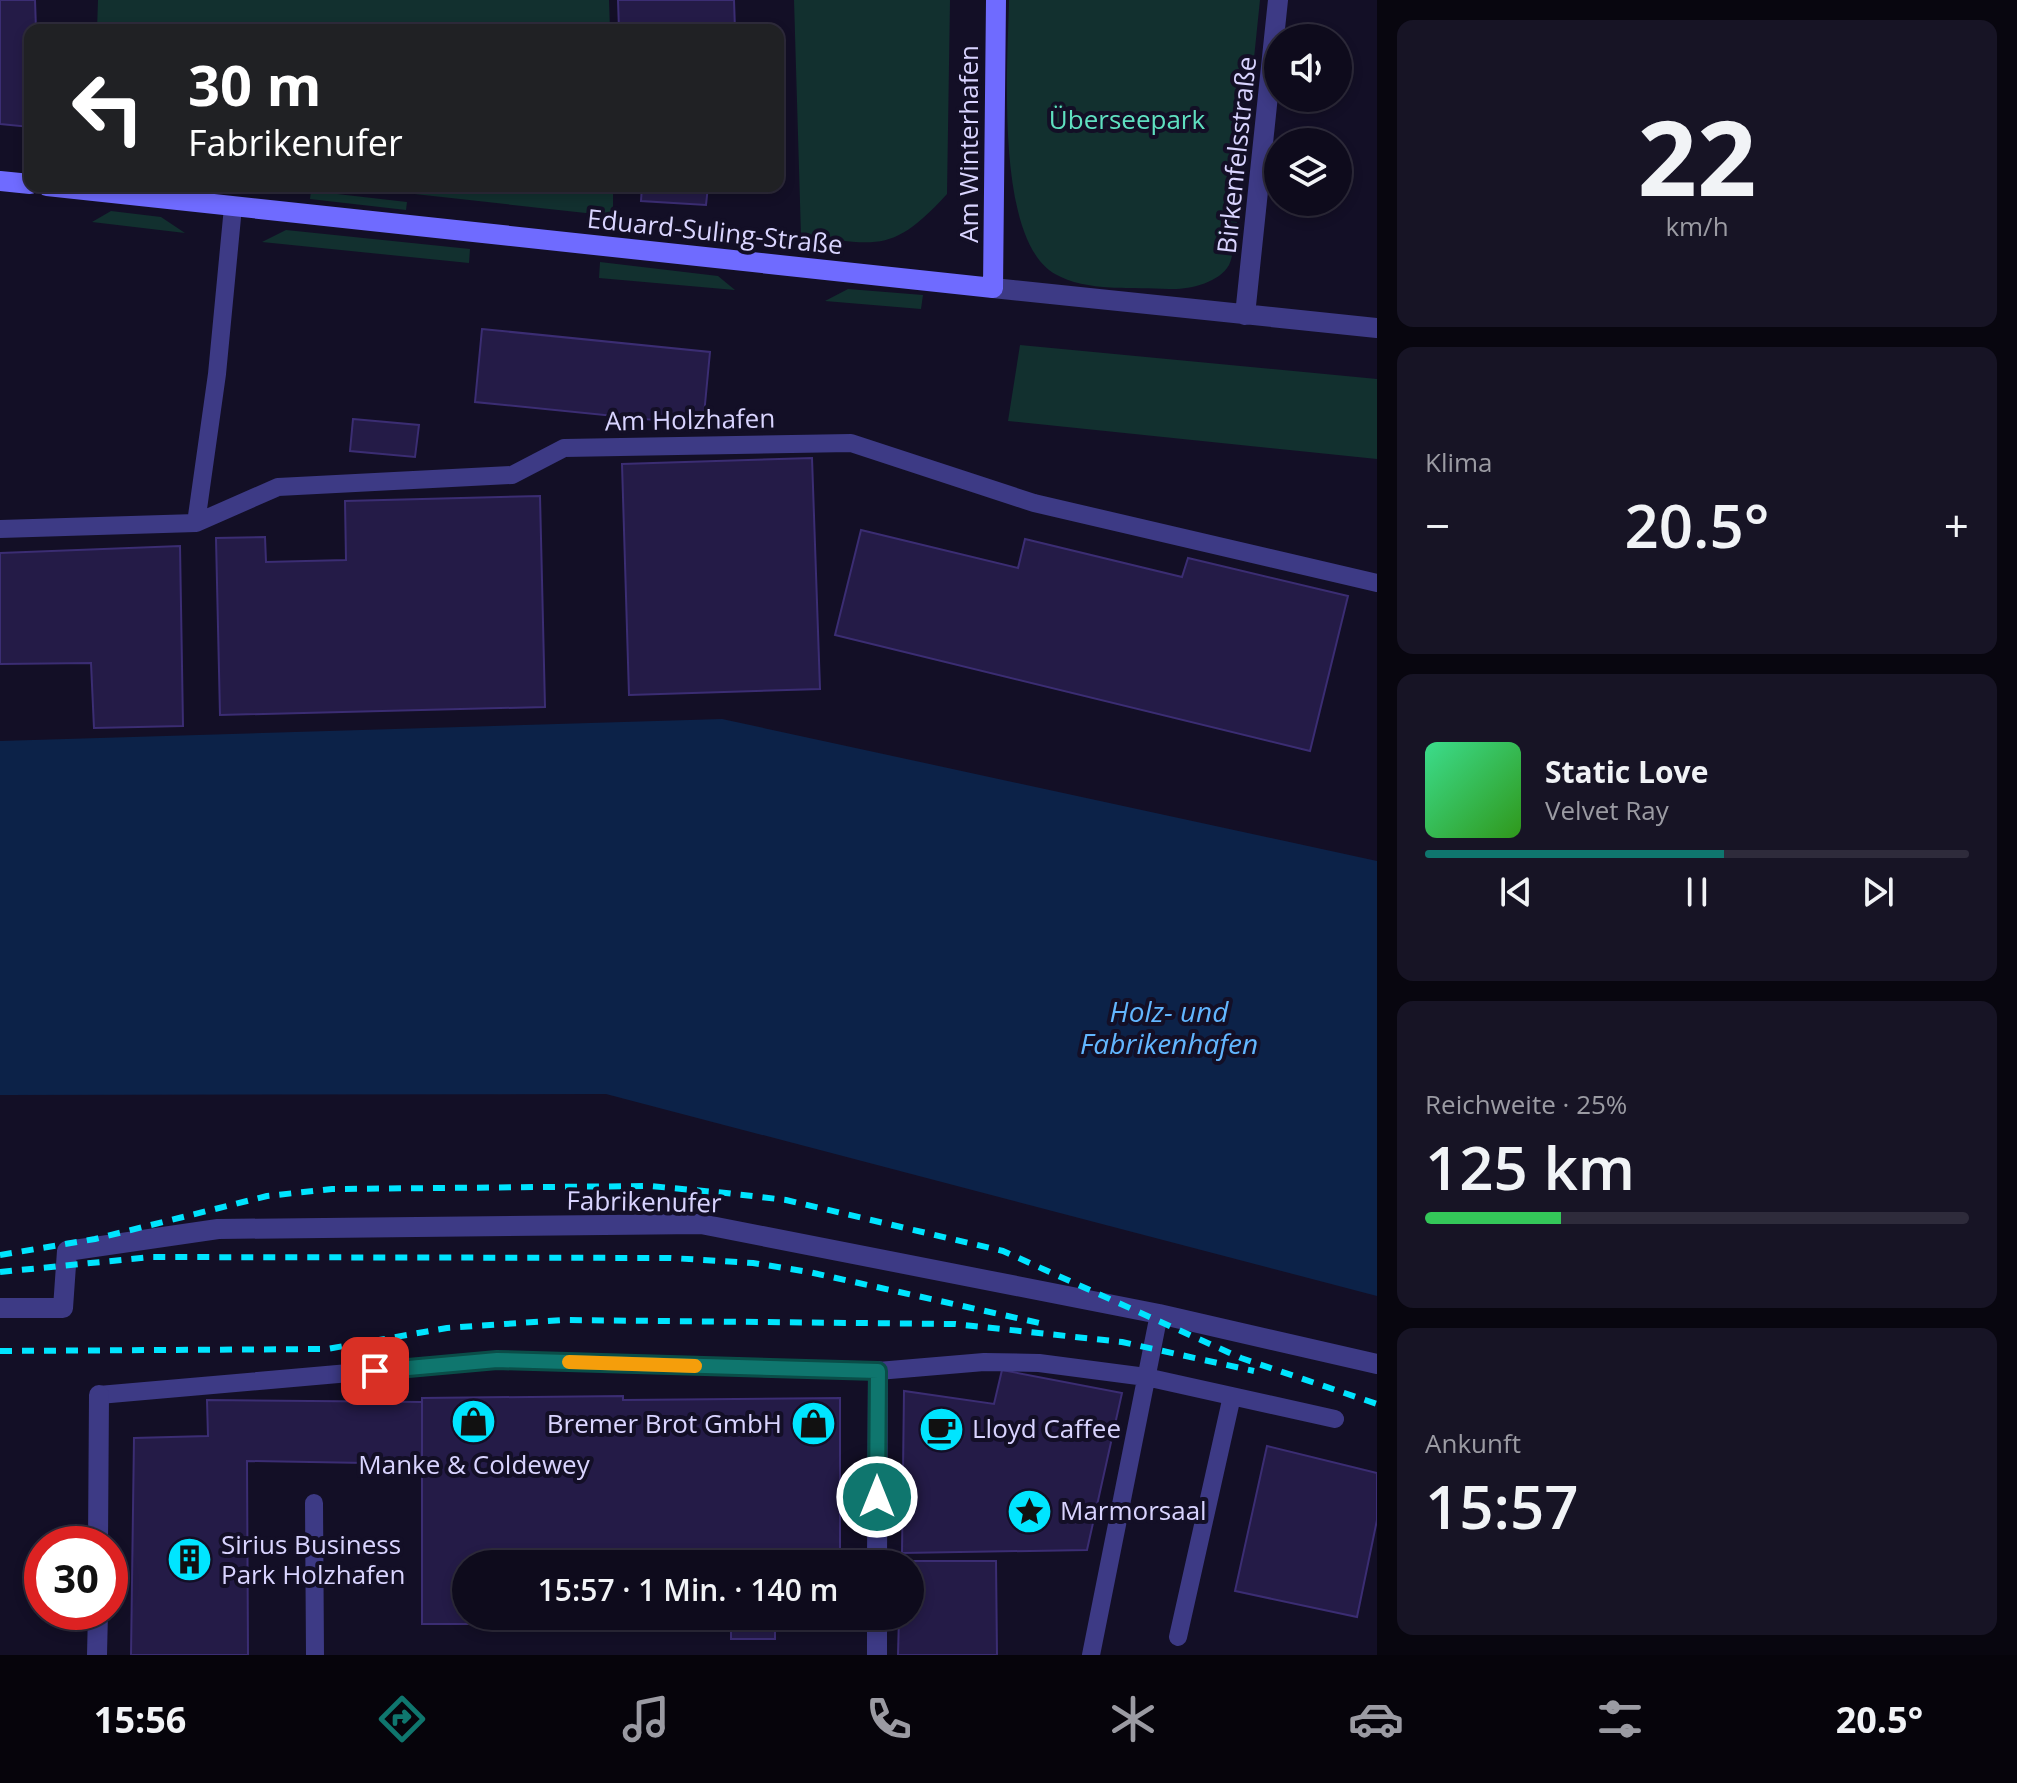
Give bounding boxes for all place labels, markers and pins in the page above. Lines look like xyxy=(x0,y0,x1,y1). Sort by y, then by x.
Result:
pin xyxy=(341,1337,409,1405)
shop icon: Manke & Coldewey xyxy=(450,1398,498,1446)
shop icon: Bremer Brot GmbH xyxy=(789,1400,837,1448)
place label: Bremer Brot GmbH xyxy=(547,1405,782,1441)
cafe icon: Lloyd Caffee xyxy=(917,1405,965,1453)
place label: Lloyd Caffee xyxy=(972,1410,1121,1446)
place label: Manke & Coldewey xyxy=(358,1446,591,1482)
place icon: Marmorsaal xyxy=(1005,1487,1053,1535)
place label: Marmorsaal xyxy=(1060,1492,1207,1528)
place label: Sirius Business Park Holzhafen xyxy=(221,1526,405,1592)
building icon: Sirius Business Park Holzhafen xyxy=(166,1536,214,1584)

